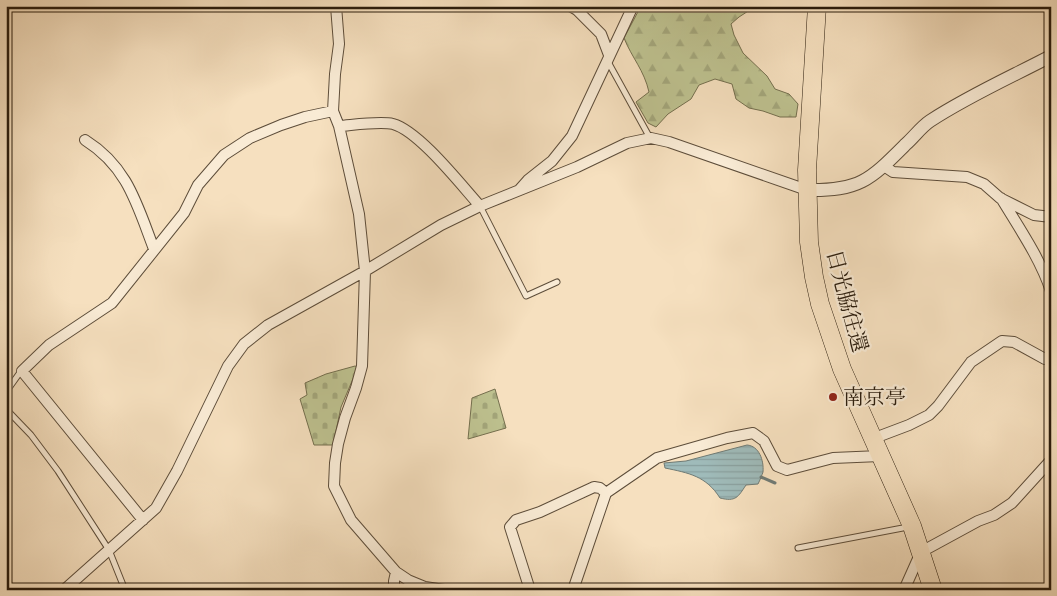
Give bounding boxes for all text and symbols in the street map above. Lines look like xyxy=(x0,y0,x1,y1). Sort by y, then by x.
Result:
street label: 日光脇往還 xyxy=(820,247,873,355)
place label: 南京亭 xyxy=(843,384,906,411)
marker: 南京亭 xyxy=(827,391,839,403)

